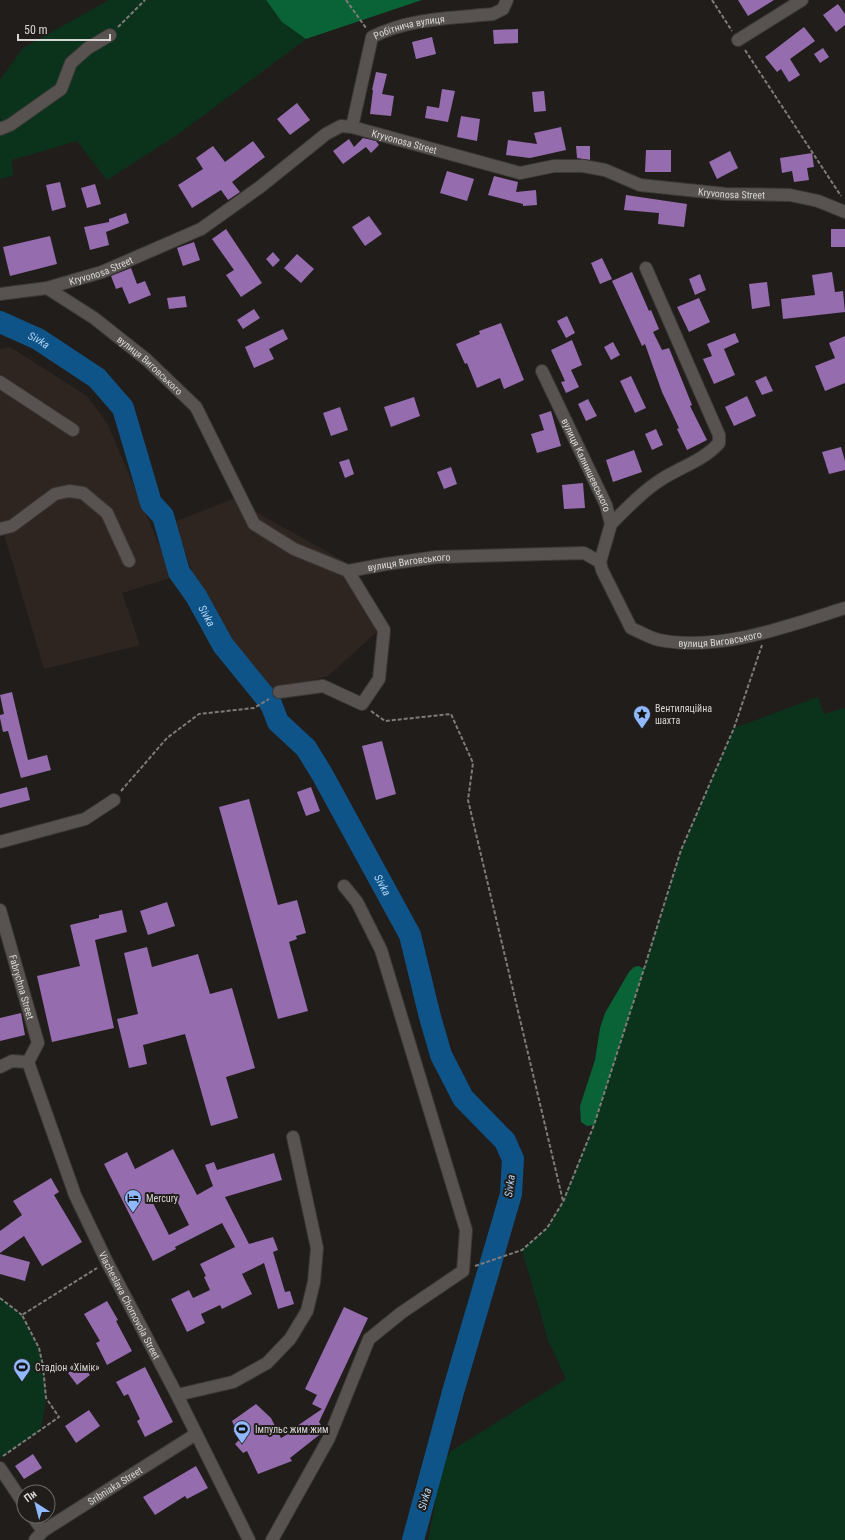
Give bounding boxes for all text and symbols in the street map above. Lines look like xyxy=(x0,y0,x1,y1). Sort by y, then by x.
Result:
street label: Робітнича вулиця xyxy=(372,13,445,41)
scale bar xyxy=(18,16,110,42)
text: 50 m xyxy=(24,23,48,37)
street label: Kryvonosa Street xyxy=(371,127,438,156)
street label: Kryvonosa Street xyxy=(698,186,765,200)
street label: Kryvonosa Street xyxy=(68,254,134,287)
water label: Sivka xyxy=(26,329,52,351)
street label: вулиця Виговського xyxy=(115,333,185,397)
street label: вулиця Калнишевського xyxy=(560,417,613,513)
street label: вулиця Виговського xyxy=(366,551,451,573)
water label: Sivka xyxy=(196,603,218,629)
street label: вулиця Виговського xyxy=(678,628,763,649)
place label: Вентиляційна шахта xyxy=(655,703,712,726)
place icon: Вентиляційна шахта xyxy=(632,704,652,729)
water label: Sivka xyxy=(372,872,394,898)
street label: Fabrychna Street xyxy=(8,953,36,1020)
water label: Sivka xyxy=(502,1174,518,1198)
hotel icon: Mercury xyxy=(123,1188,143,1213)
place label: Mercury xyxy=(146,1193,178,1204)
street label: Viacheslava Chornovola Street xyxy=(97,1249,163,1361)
sports icon: Стадіон «Хімік» xyxy=(12,1357,32,1382)
place label: Стадіон «Хімік» xyxy=(35,1362,99,1373)
sports icon: Імпульс жим жим xyxy=(232,1419,252,1444)
place label: Імпульс жим жим xyxy=(255,1424,328,1435)
street label: Sribniaka Street xyxy=(85,1464,144,1507)
north arrow xyxy=(16,1484,56,1524)
water label: Sivka xyxy=(416,1486,434,1512)
text: Пн xyxy=(22,1487,39,1505)

